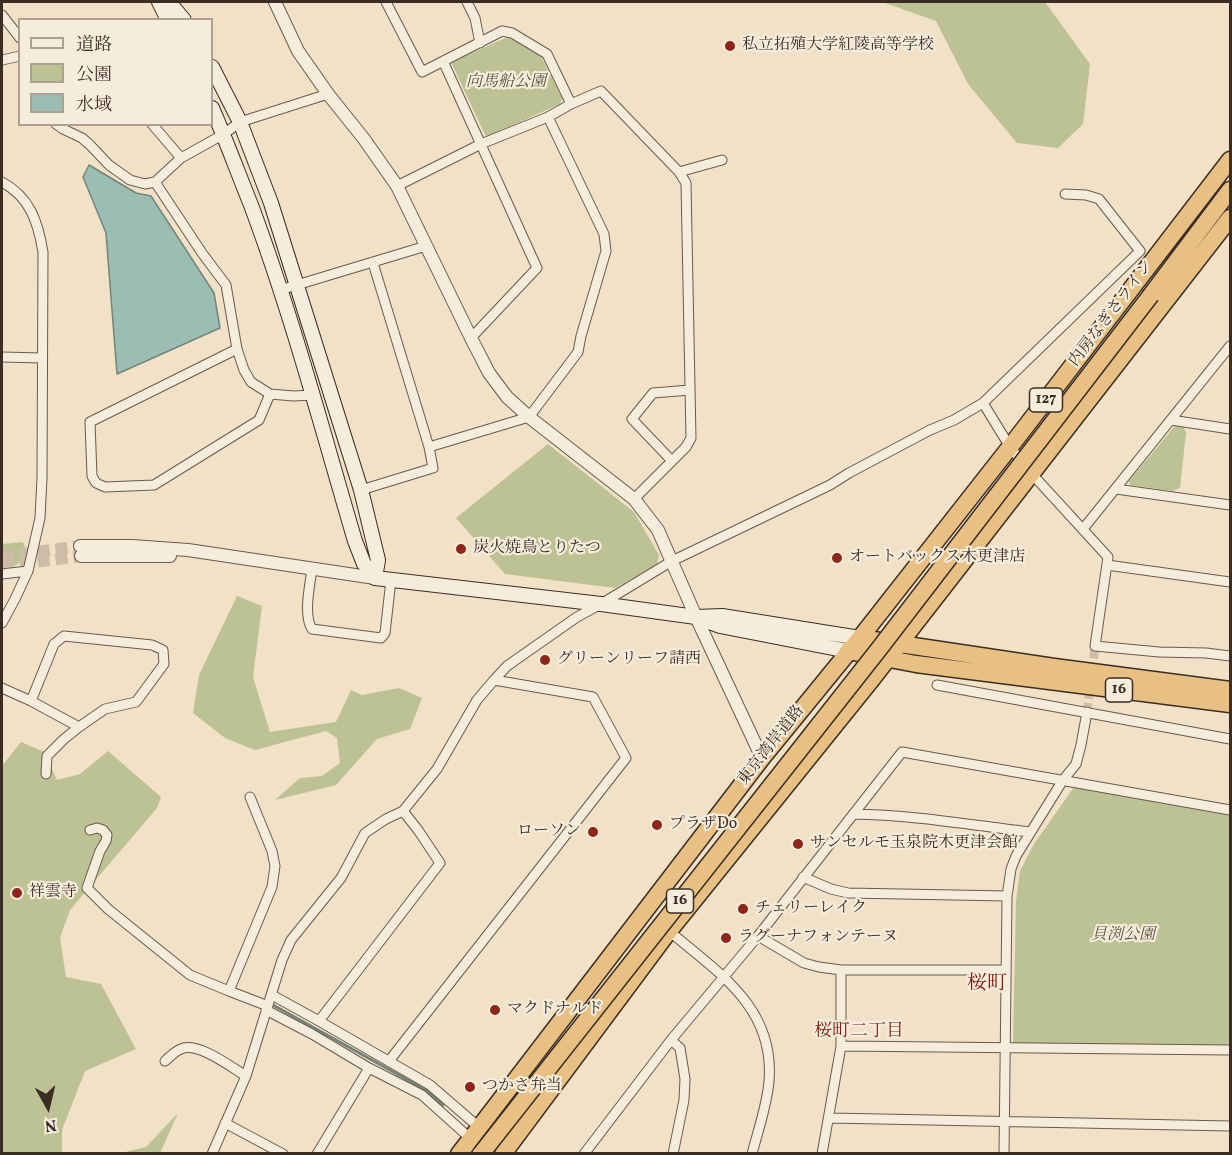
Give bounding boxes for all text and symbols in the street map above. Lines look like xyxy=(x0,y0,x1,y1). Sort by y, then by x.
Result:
legend xyxy=(18,18,213,126)
text: 道路 xyxy=(76,33,112,58)
place label: 私立拓殖大学紅陵高等学校 xyxy=(742,36,934,56)
marker: 私立拓殖大学紅陵高等学校 xyxy=(723,39,737,53)
text: 公園 xyxy=(76,63,112,88)
park label: 向馬船公園 xyxy=(466,73,546,93)
text: 水域 xyxy=(76,93,112,118)
street label: 内房なぎさライン xyxy=(1066,257,1158,371)
road number: 127 xyxy=(1030,388,1062,412)
place label: 炭火焼鳥とりたつ xyxy=(473,539,601,559)
marker: 炭火焼鳥とりたつ xyxy=(454,542,468,556)
place label: オートバックス木更津店 xyxy=(849,548,1025,568)
marker: オートバックス木更津店 xyxy=(830,551,844,565)
place label: グリーンリーフ請西 xyxy=(557,650,701,670)
marker: グリーンリーフ請西 xyxy=(538,653,552,667)
road number: 16 xyxy=(1106,678,1132,702)
street label: 東京湾岸道路 xyxy=(735,702,809,790)
place label: プラザDo xyxy=(669,815,737,835)
marker: プラザDo xyxy=(650,818,664,832)
place label: ローソン xyxy=(517,822,581,842)
marker: ローソン xyxy=(586,825,600,839)
place label: サンセルモ玉泉院木更津会館 xyxy=(810,834,1018,854)
marker: サンセルモ玉泉院木更津会館 xyxy=(791,837,805,851)
place label: 祥雲寺 xyxy=(29,883,77,903)
marker: 祥雲寺 xyxy=(10,886,24,900)
road number: 16 xyxy=(666,889,694,913)
place label: チェリーレイク xyxy=(755,899,867,919)
marker: チェリーレイク xyxy=(736,902,750,916)
park label: 貝渕公園 xyxy=(1091,926,1155,946)
place label: ラグーナフォンテーヌ xyxy=(738,928,898,948)
marker: ラグーナフォンテーヌ xyxy=(719,931,733,945)
district label: 桜町 xyxy=(967,973,1007,997)
place label: マクドナルド xyxy=(507,1000,603,1020)
marker: マクドナルド xyxy=(488,1003,502,1017)
district label: 桜町二丁目 xyxy=(814,1022,904,1044)
north arrow xyxy=(18,1077,78,1137)
place label: つかさ弁当 xyxy=(482,1077,562,1097)
marker: つかさ弁当 xyxy=(463,1080,477,1094)
text: N xyxy=(43,1113,58,1137)

